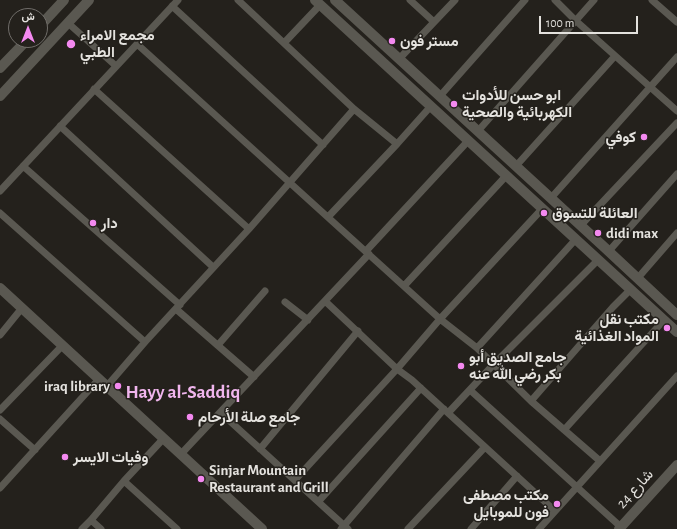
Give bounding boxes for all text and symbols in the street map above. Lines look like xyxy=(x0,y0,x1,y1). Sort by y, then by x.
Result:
north arrow xyxy=(8,8,48,48)
scale bar xyxy=(541,8,640,34)
text: ش xyxy=(21,11,35,22)
text: 100 m xyxy=(546,17,574,29)
place label: مجمع الامراء الطبي xyxy=(80,26,155,61)
place label: مستر فون xyxy=(400,32,459,50)
marker: مستر فون xyxy=(387,36,397,46)
marker: مجمع الامراء الطبي xyxy=(65,38,77,50)
place label: ابو حسن للأدوات الكهربائية والصحية xyxy=(462,86,572,121)
marker: ابو حسن للأدوات الكهربائية والصحية xyxy=(449,99,459,109)
place label: كوفي xyxy=(606,128,636,146)
marker: كوفي xyxy=(639,132,649,142)
place label: العائلة للتسوق xyxy=(552,204,638,222)
marker: العائلة للتسوق xyxy=(539,208,549,218)
place label: دار xyxy=(101,214,118,232)
marker: دار xyxy=(88,218,98,228)
place label: didi max xyxy=(606,224,658,242)
marker: didi max xyxy=(593,228,603,238)
place label: مكتب نقل المواد الغذائية xyxy=(574,310,659,345)
marker: مكتب نقل المواد الغذائية xyxy=(662,323,672,333)
place label: جامع الصديق أبو بكر رضي الله عنه xyxy=(469,348,566,383)
marker: جامع الصديق أبو بكر رضي الله عنه xyxy=(456,361,466,371)
place label: iraq library xyxy=(44,377,110,395)
marker: iraq library xyxy=(113,381,123,391)
district label: Hayy al-Saddiq xyxy=(126,381,240,403)
place label: جامع صلة الأرحام xyxy=(198,408,300,426)
marker: جامع صلة الأرحام xyxy=(185,412,195,422)
place label: وفيات الايسر xyxy=(73,448,148,466)
marker: وفيات الايسر xyxy=(60,452,70,462)
place label: Sinjar Mountain Restaurant and Grill xyxy=(209,461,329,496)
street label: شارع 24 xyxy=(613,466,657,512)
marker: Sinjar Mountain Restaurant and Grill xyxy=(196,474,206,484)
place label: مكتب مصطفى فون للموبايل xyxy=(463,486,549,521)
marker: مكتب مصطفى فون للموبايل xyxy=(552,499,562,509)

